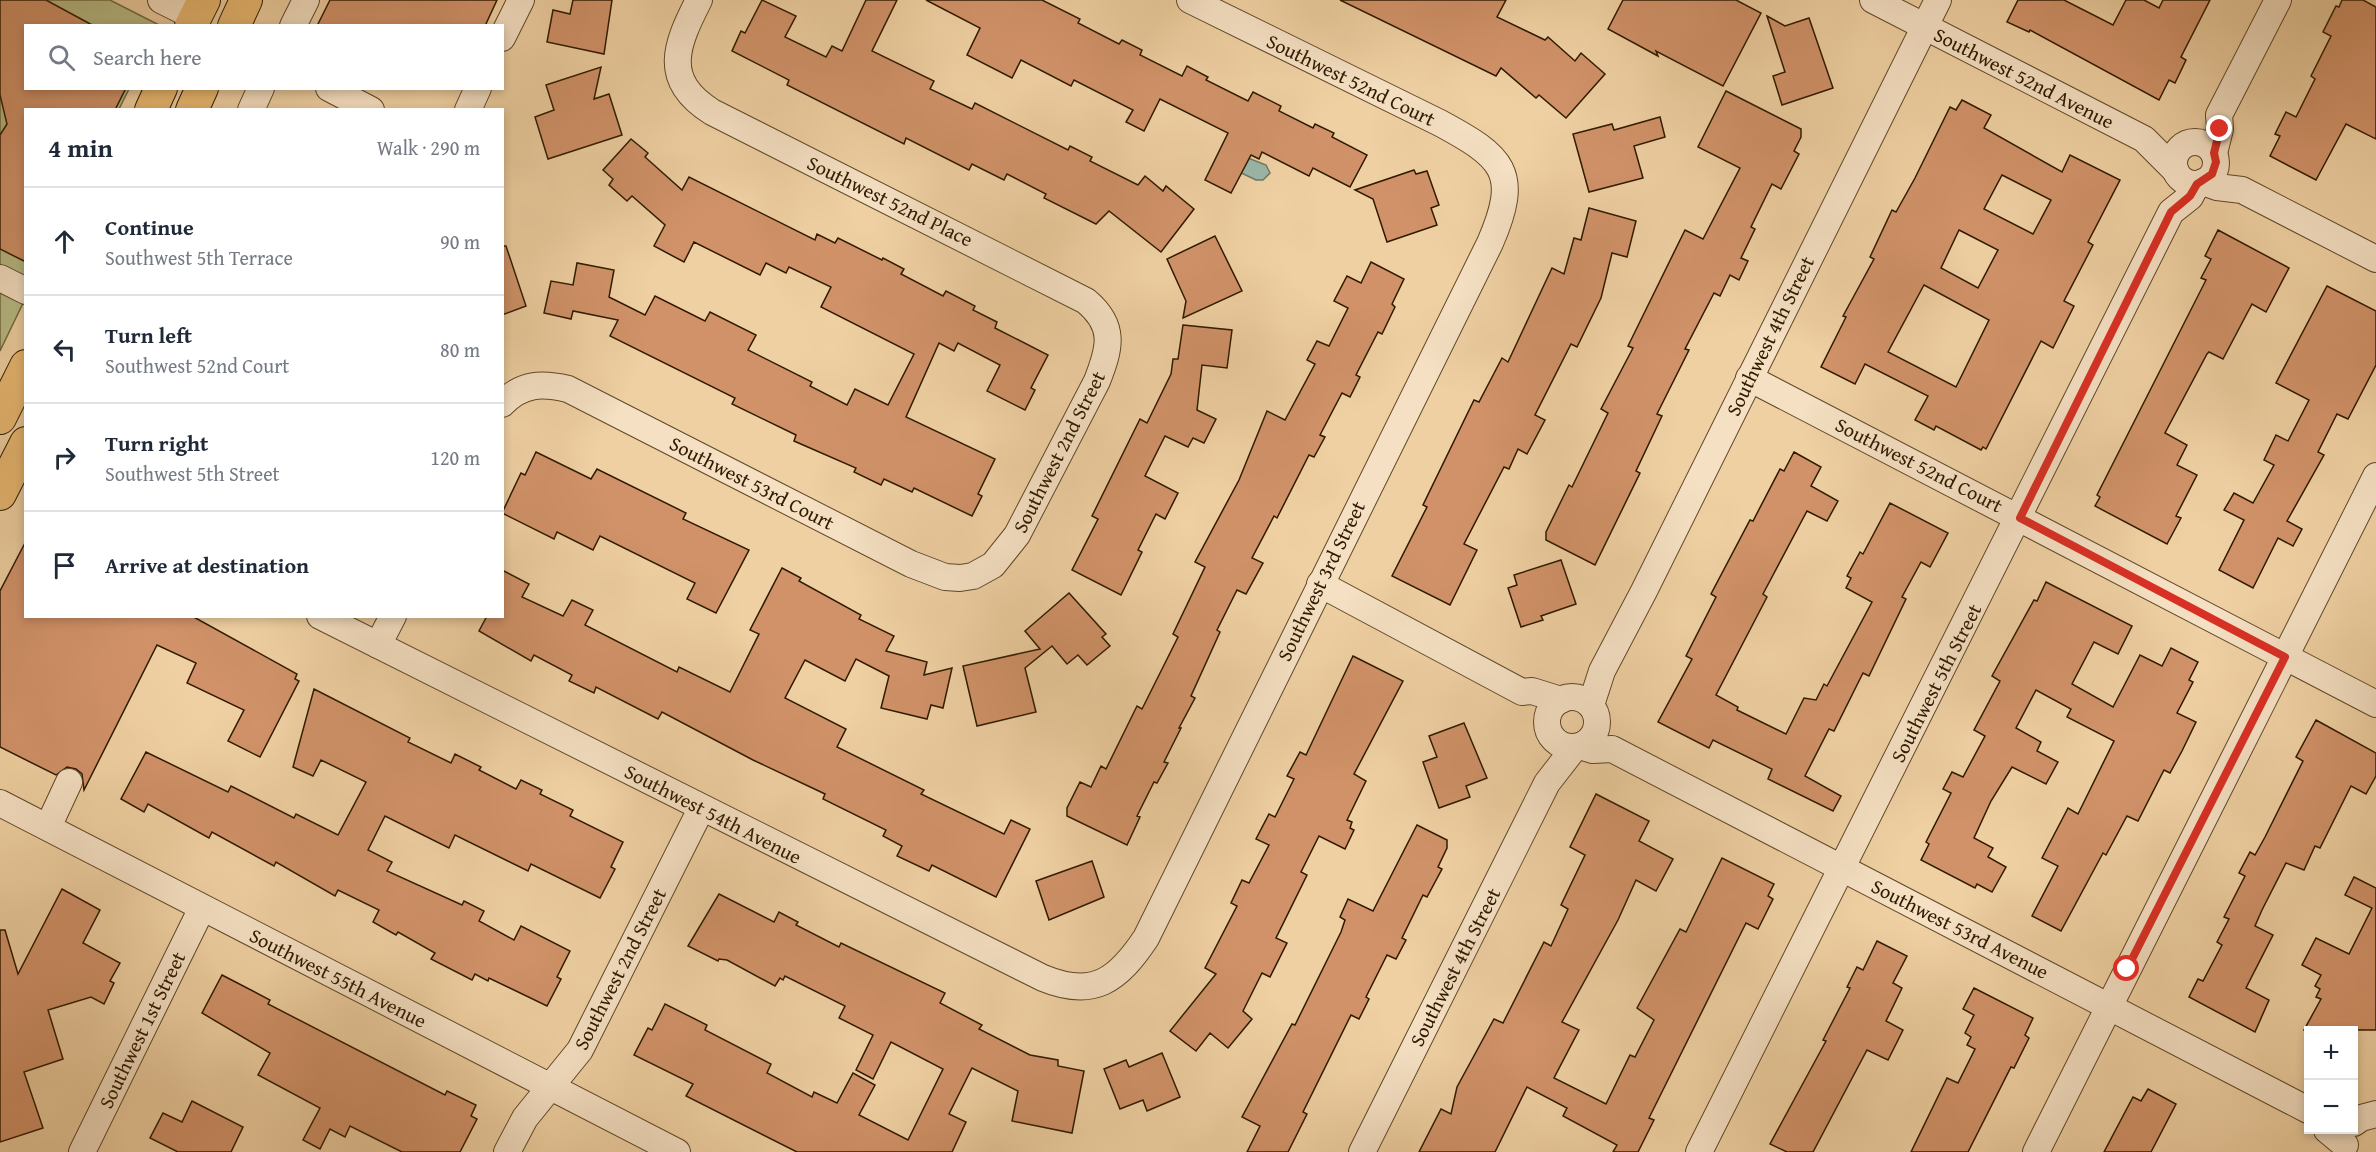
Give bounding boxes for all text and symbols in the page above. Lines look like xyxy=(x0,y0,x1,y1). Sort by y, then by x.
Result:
street label: Southwest 52nd Avenue xyxy=(1929,20,2119,136)
search box xyxy=(24,24,504,90)
street label: Southwest 52nd Court xyxy=(1262,26,1440,133)
icon: search xyxy=(45,41,78,74)
text: Search here xyxy=(93,41,202,73)
route end xyxy=(2206,115,2232,141)
text: 4 min xyxy=(48,128,113,167)
text: Walk · 290 m xyxy=(377,133,480,162)
street label: Southwest 52nd Place xyxy=(802,148,978,253)
text: Continue xyxy=(105,211,194,243)
icon: ahead xyxy=(48,225,81,258)
text: 90 m xyxy=(440,227,480,256)
text: Southwest 5th Terrace xyxy=(105,243,293,272)
street label: Southwest 4th Street xyxy=(1718,251,1821,421)
text: Turn left xyxy=(105,319,192,351)
icon: left xyxy=(48,333,81,366)
text: 80 m xyxy=(440,335,480,364)
text: Southwest 52nd Court xyxy=(105,351,289,380)
street label: Southwest 2nd Street xyxy=(1005,366,1112,538)
street label: Southwest 52nd Court xyxy=(1830,410,2008,519)
text: Turn right xyxy=(105,427,208,459)
street label: Southwest 53rd Court xyxy=(665,428,840,537)
icon: right xyxy=(48,441,81,474)
text: 120 m xyxy=(430,443,480,472)
text: Southwest 5th Street xyxy=(105,459,280,488)
street label: Southwest 3rd Street xyxy=(1269,496,1372,666)
icon: arrive xyxy=(48,549,81,582)
text: Arrive at destination xyxy=(105,549,309,581)
street label: Southwest 5th Street xyxy=(1883,598,1988,767)
street label: Southwest 54th Avenue xyxy=(620,756,807,871)
street label: Southwest 53rd Avenue xyxy=(1867,871,2054,986)
street label: Southwest 4th Street xyxy=(1402,882,1507,1051)
street label: Southwest 2nd Street xyxy=(566,883,673,1055)
street label: Southwest 55th Avenue xyxy=(245,920,432,1035)
street label: Southwest 1st Street xyxy=(91,946,192,1113)
route start xyxy=(2113,955,2139,981)
map controls xyxy=(2304,1026,2358,1134)
button: + xyxy=(2304,1026,2358,1080)
button: − xyxy=(2304,1080,2358,1134)

